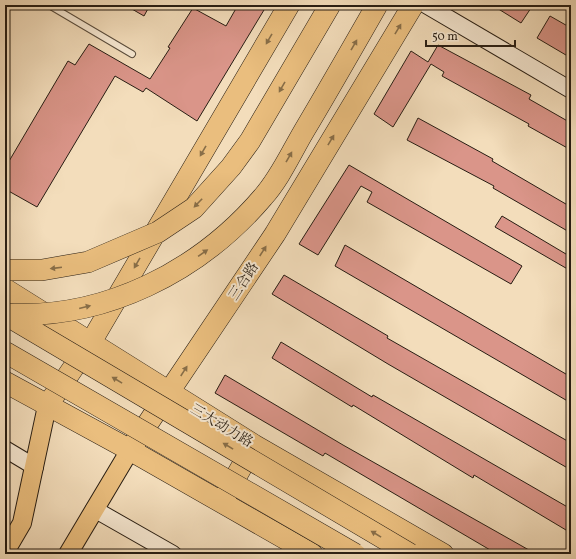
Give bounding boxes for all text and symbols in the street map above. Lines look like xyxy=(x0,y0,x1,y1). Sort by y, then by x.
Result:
scale bar xyxy=(426,22,515,48)
one-way arrow xyxy=(395,23,402,35)
text: 50 m xyxy=(432,29,458,45)
one-way arrow xyxy=(265,33,272,45)
one-way arrow xyxy=(350,39,357,51)
one-way arrow xyxy=(278,81,285,93)
one-way arrow xyxy=(327,135,335,145)
one-way arrow xyxy=(200,145,207,157)
one-way arrow xyxy=(285,152,292,163)
one-way arrow xyxy=(193,198,203,208)
one-way arrow xyxy=(259,246,267,256)
one-way arrow xyxy=(197,249,208,258)
one-way arrow xyxy=(134,257,141,269)
street label: 三合路 xyxy=(225,259,264,305)
one-way arrow xyxy=(50,265,62,271)
one-way arrow xyxy=(79,304,91,310)
one-way arrow xyxy=(180,366,188,377)
one-way arrow xyxy=(112,376,122,384)
street label: 三大动力路 xyxy=(186,400,256,452)
one-way arrow xyxy=(222,443,234,450)
one-way arrow xyxy=(371,530,381,538)

